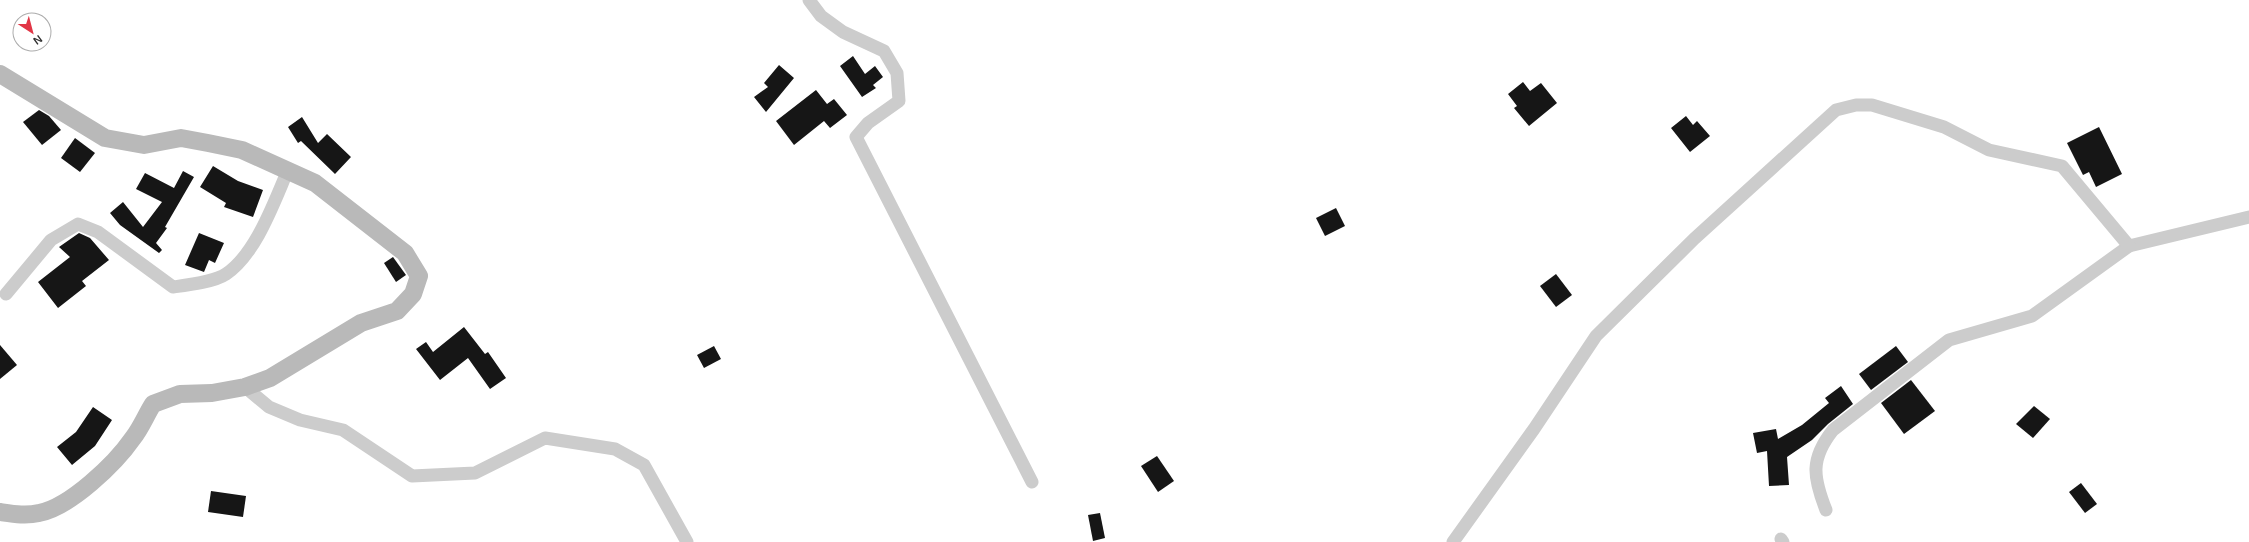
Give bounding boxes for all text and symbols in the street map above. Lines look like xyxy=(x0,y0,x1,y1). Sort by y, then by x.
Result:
north arrow xyxy=(12,12,52,52)
text: N xyxy=(31,33,45,47)

